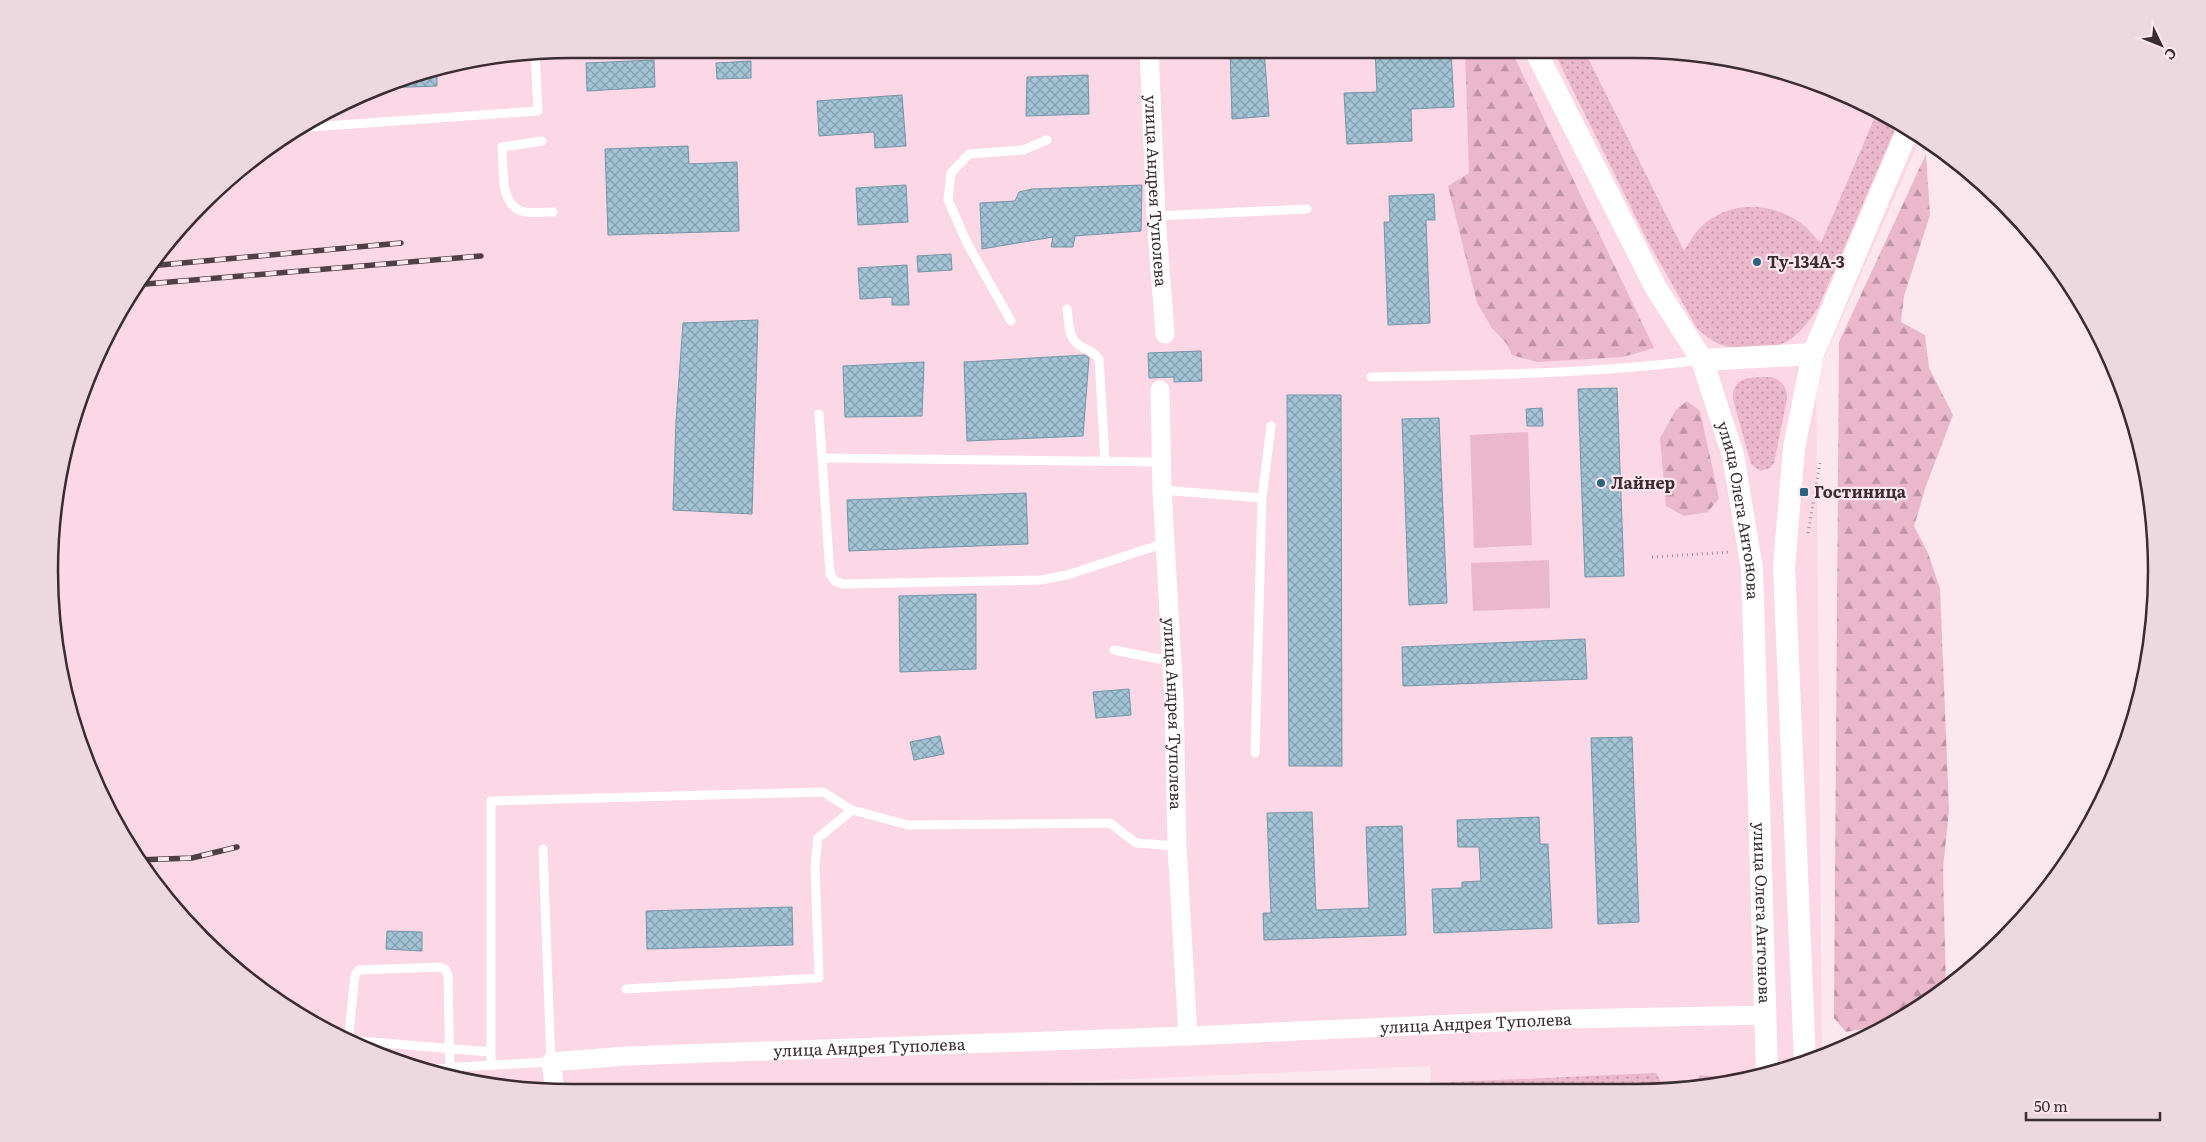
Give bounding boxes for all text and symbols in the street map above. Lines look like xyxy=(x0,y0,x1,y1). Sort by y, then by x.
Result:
north arrow xyxy=(2136,20,2186,70)
text: С xyxy=(2160,44,2182,65)
street label: улица Андрея Туполева xyxy=(1140,94,1174,288)
place label: Ту-134А-3 xyxy=(1767,249,1845,273)
marker: Ту-134А-3 xyxy=(1751,256,1763,268)
street label: улица Олега Антонова xyxy=(1712,418,1766,600)
place label: Лайнер xyxy=(1611,470,1675,494)
marker: Лайнер xyxy=(1595,477,1607,489)
place label: Гостиница xyxy=(1814,479,1907,503)
marker: Гостиница xyxy=(1798,486,1810,498)
street label: улица Андрея Туполева xyxy=(1158,617,1189,810)
street label: улица Олега Антонова xyxy=(1749,822,1778,1004)
street label: улица Андрея Туполева xyxy=(1379,1006,1572,1038)
street label: улица Андрея Туполева xyxy=(773,1031,966,1062)
scale bar xyxy=(2026,1090,2160,1122)
text: 50 m xyxy=(2034,1094,2068,1117)

